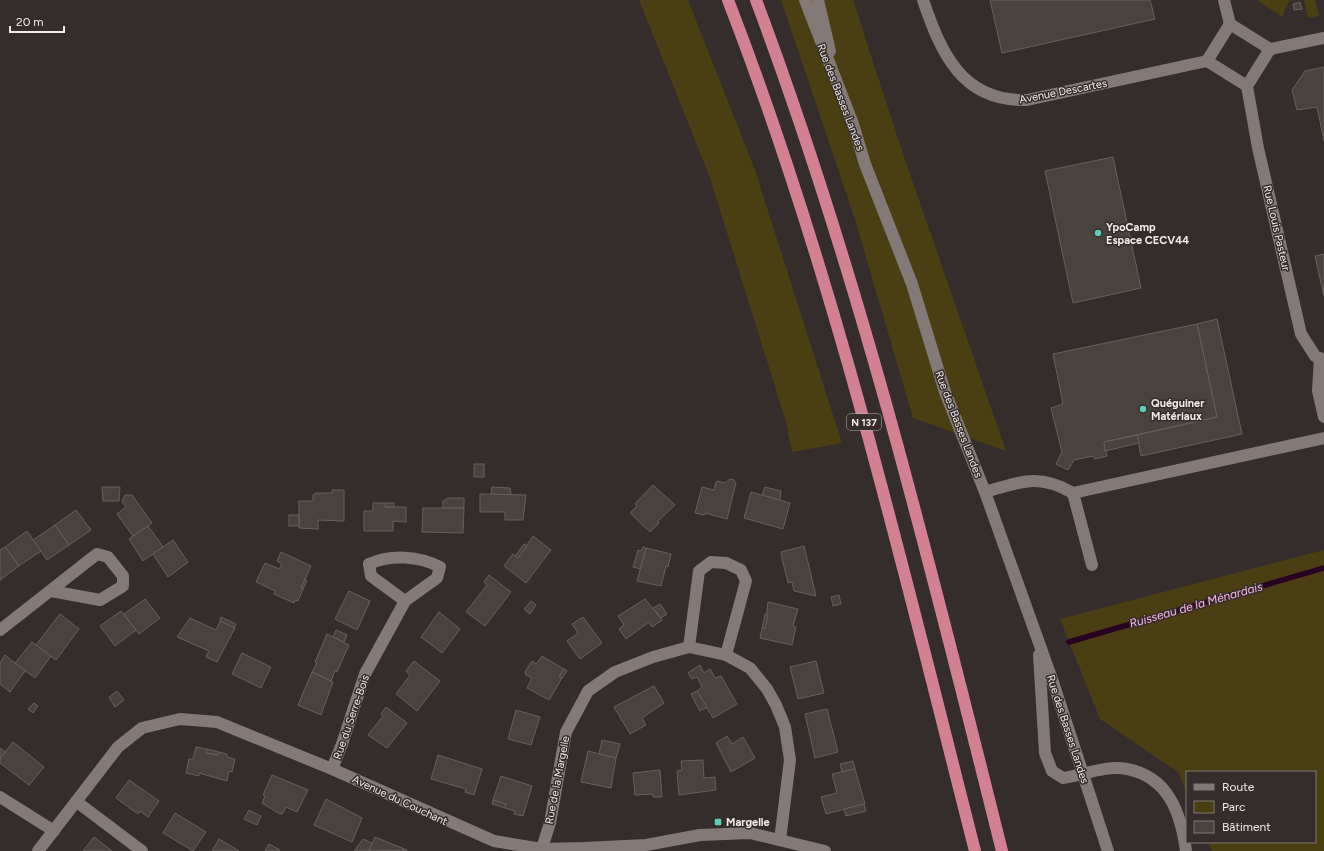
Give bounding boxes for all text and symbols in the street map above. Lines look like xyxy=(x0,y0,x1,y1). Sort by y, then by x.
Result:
scale bar xyxy=(10,8,64,34)
text: 20 m xyxy=(16,15,44,29)
street label: Rue des Basses Landes xyxy=(814,42,867,152)
street label: Avenue Descartes xyxy=(1018,77,1108,106)
street label: Rue Louis Pasteur xyxy=(1260,184,1293,272)
place label: YpoCamp Espace CECV44 xyxy=(1106,221,1189,247)
marker: YpoCamp Espace CECV44 xyxy=(1093,228,1103,238)
street label: Rue des Basses Landes xyxy=(932,369,985,479)
place label: Quéguiner Matériaux xyxy=(1151,397,1205,423)
marker: Quéguiner Matériaux xyxy=(1138,404,1148,414)
road number: N 137 xyxy=(847,414,881,430)
water label: Ruisseau de la Ménardais xyxy=(1128,579,1265,631)
street label: Rue du Serre-Bois xyxy=(331,673,372,761)
street label: Rue des Basses Landes xyxy=(1044,673,1091,785)
street label: Rue de la Margelle xyxy=(543,735,572,825)
legend xyxy=(1186,771,1316,843)
street label: Avenue du Couchant xyxy=(350,773,450,828)
text: Route xyxy=(1222,780,1255,794)
text: Parc xyxy=(1222,800,1246,814)
place label: Margelle xyxy=(726,816,770,829)
marker: Margelle xyxy=(713,817,723,827)
text: Bâtiment xyxy=(1222,820,1271,834)

